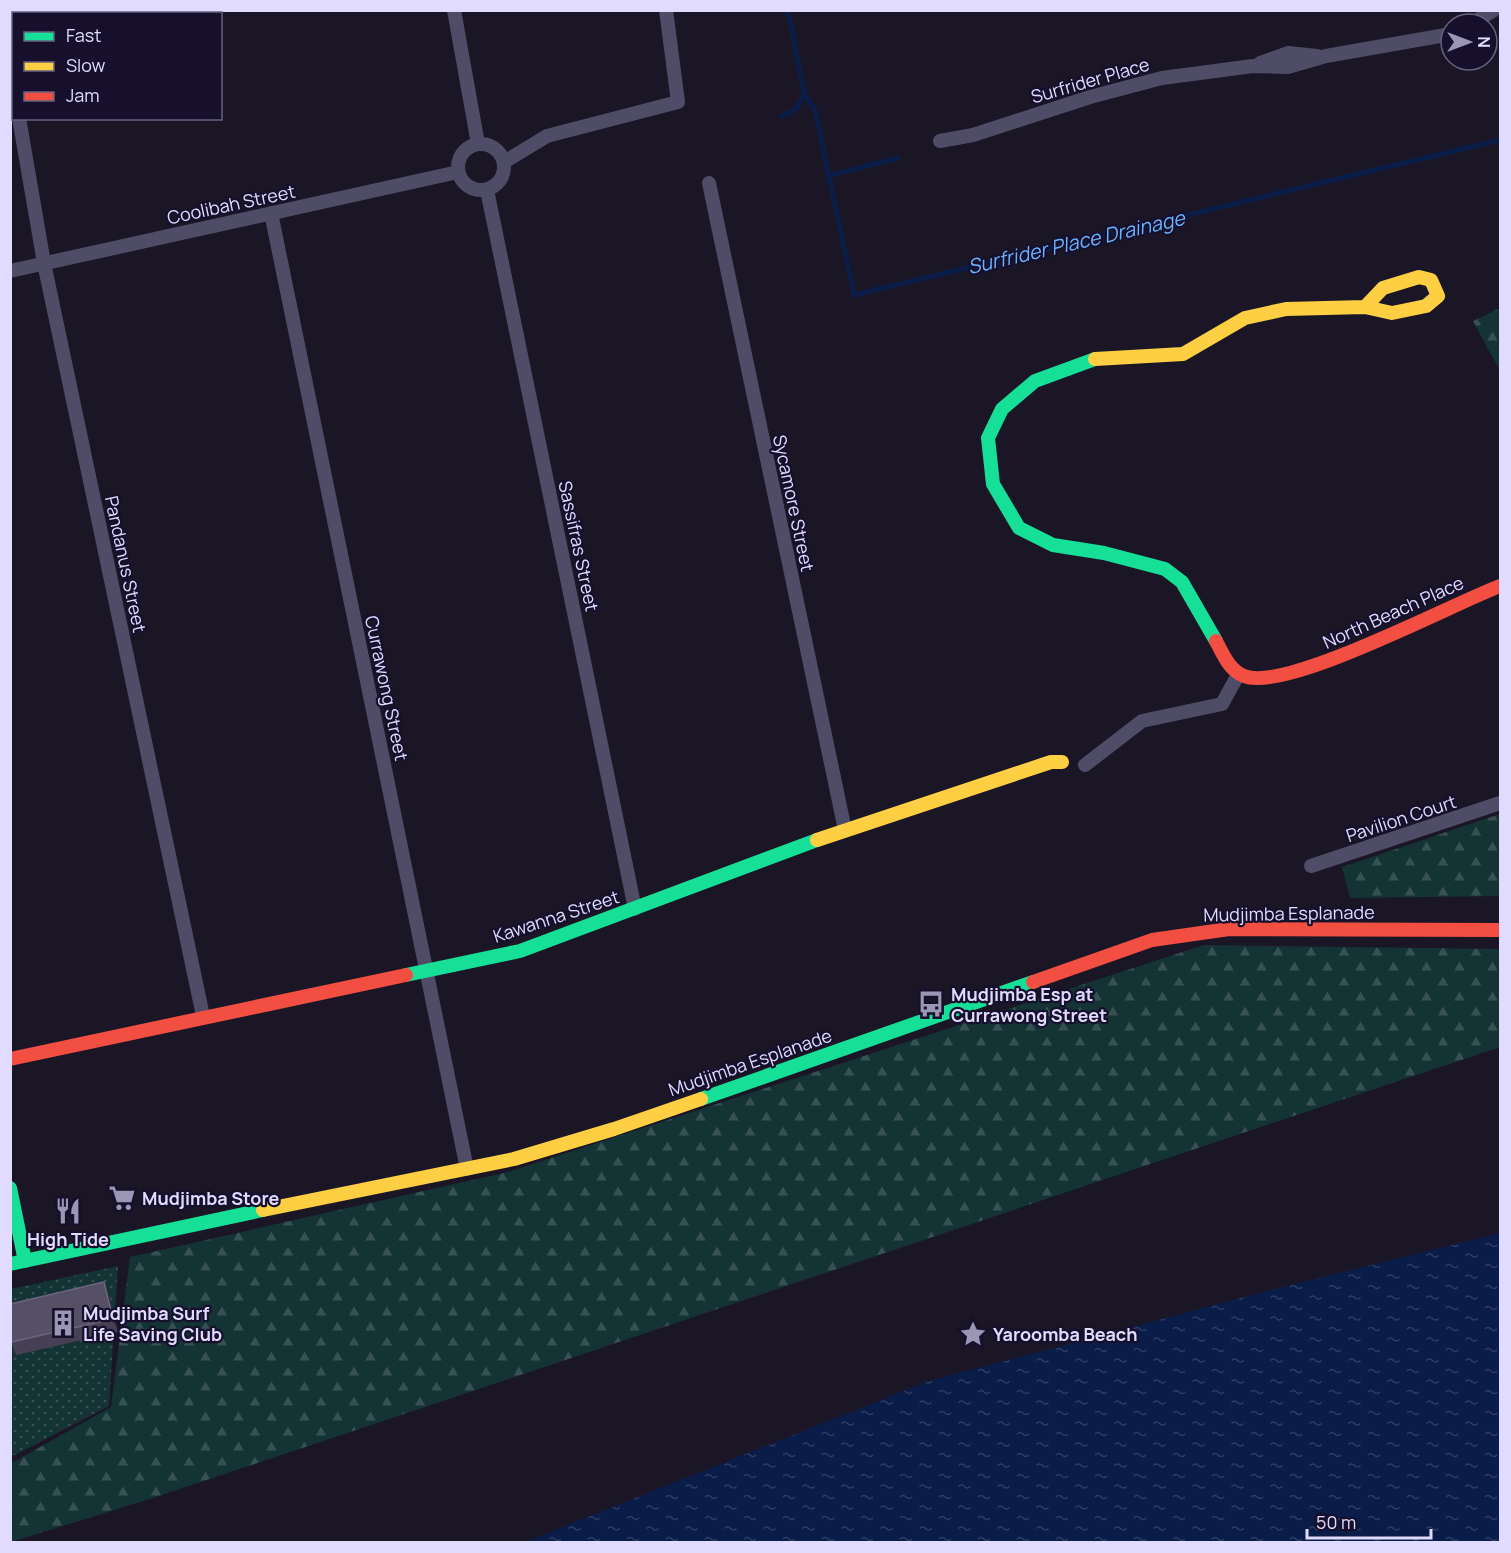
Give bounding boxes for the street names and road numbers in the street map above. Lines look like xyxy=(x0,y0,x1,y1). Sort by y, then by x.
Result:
street label: Surfrider Place xyxy=(1028,52,1152,108)
street label: Coolibah Street xyxy=(165,179,297,229)
street label: Sycamore Street xyxy=(768,432,820,574)
street label: Sassifras Street xyxy=(553,479,605,613)
street label: Pandanus Street xyxy=(100,493,152,635)
street label: North Beach Place xyxy=(1319,570,1467,654)
street label: Currawong Street xyxy=(360,613,414,763)
street label: Pavilion Court xyxy=(1343,789,1459,847)
street label: Kawanna Street xyxy=(490,884,622,948)
street label: Mudjimba Esplanade xyxy=(1203,900,1375,926)
street label: Mudjimba Esplanade xyxy=(665,1023,835,1101)

